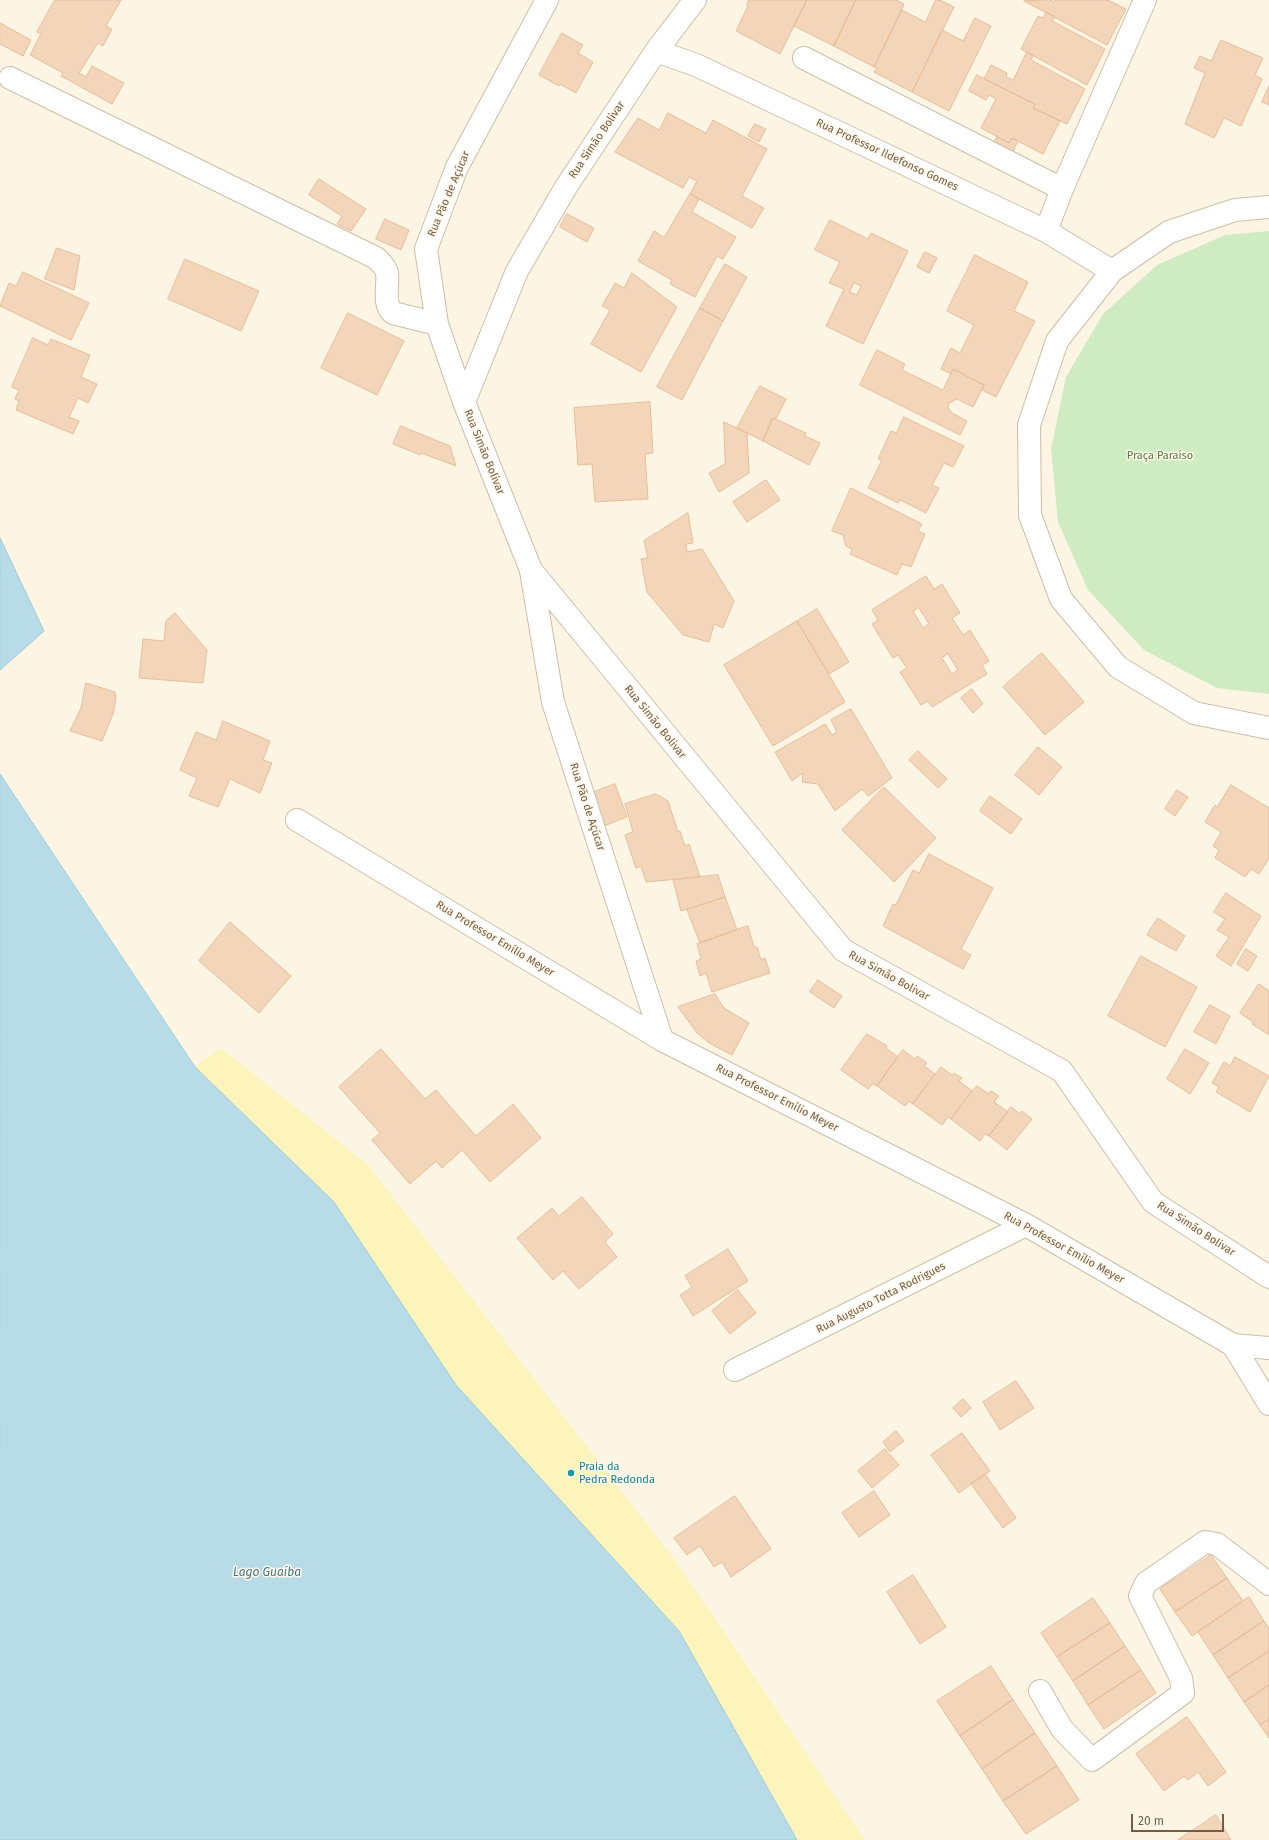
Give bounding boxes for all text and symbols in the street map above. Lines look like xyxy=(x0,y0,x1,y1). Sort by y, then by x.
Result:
street label: Rua Simão Bolivar xyxy=(566,99,628,181)
street label: Rua Professor Ildefonso Gomes xyxy=(814,116,960,194)
street label: Rua Pão de Açúcar xyxy=(425,149,473,239)
street label: Rua Simão Bolivar xyxy=(461,407,507,497)
park label: Praça Paraíso xyxy=(1127,449,1193,463)
street label: Rua Simão Bolivar xyxy=(621,683,689,761)
street label: Rua Pão de Açúcar xyxy=(567,761,607,853)
street label: Rua Professor Emílio Meyer xyxy=(433,898,557,980)
street label: Rua Simão Bolivar xyxy=(846,948,932,1004)
street label: Rua Professor Emílio Meyer xyxy=(713,1061,841,1135)
street label: Rua Simão Bolivar xyxy=(1154,1199,1238,1259)
street label: Rua Professor Emílio Meyer xyxy=(1001,1209,1127,1287)
street label: Rua Augusto Totta Rodrigues xyxy=(814,1260,948,1336)
place label: Praia da Pedra Redonda xyxy=(579,1460,655,1486)
marker: Praia da Pedra Redonda xyxy=(566,1468,576,1478)
water label: Lago Guaíba xyxy=(233,1566,301,1580)
scale bar xyxy=(1133,1806,1226,1832)
text: 20 m xyxy=(1138,1814,1164,1828)

